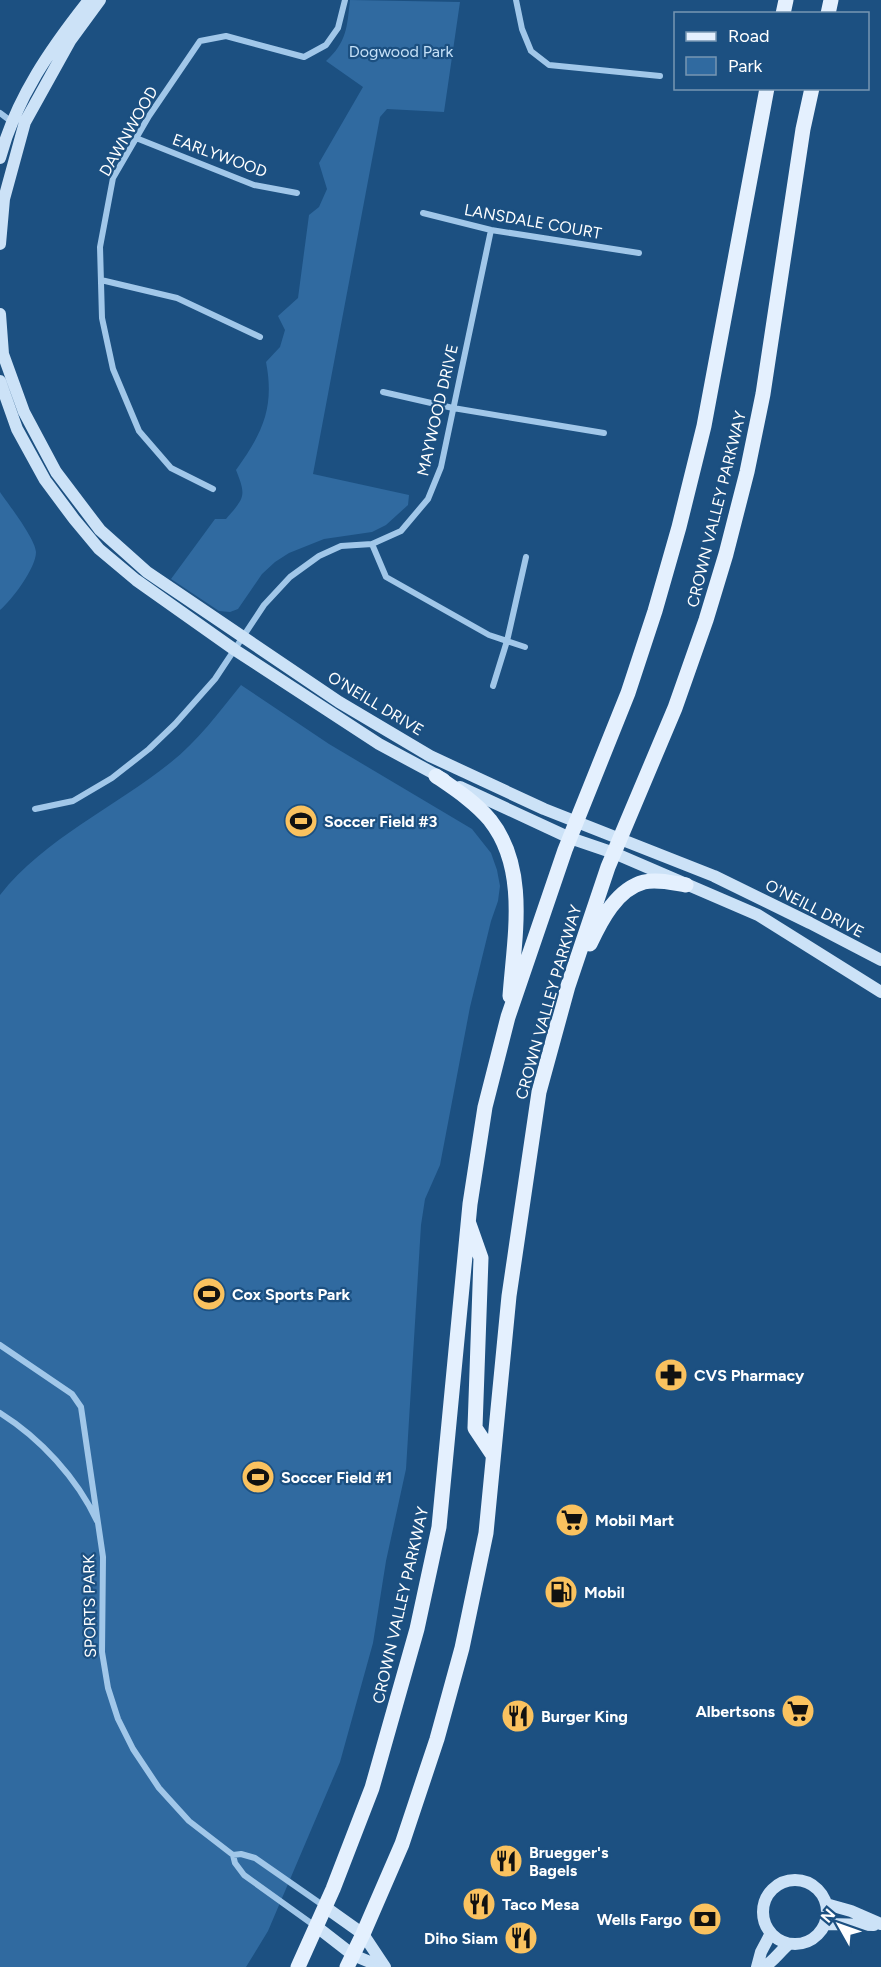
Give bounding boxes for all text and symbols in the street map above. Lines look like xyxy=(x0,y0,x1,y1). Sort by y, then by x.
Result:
legend xyxy=(674,12,869,90)
text: Road xyxy=(728,25,769,47)
park label: Dogwood Park xyxy=(349,42,453,61)
text: Park xyxy=(728,55,763,77)
street label: DAWNWOOD xyxy=(95,83,162,179)
street label: EARLYWOOD xyxy=(170,130,270,181)
street label: LANSDALE COURT xyxy=(463,200,603,243)
street label: MAYWOOD DRIVE xyxy=(413,342,462,478)
street label: CROWN VALLEY PARKWAY xyxy=(683,409,750,609)
street label: O'NEILL DRIVE xyxy=(324,667,427,739)
sports icon: Soccer Field #3 xyxy=(283,803,319,839)
place label: Soccer Field #3 xyxy=(324,812,437,831)
street label: O'NEILL DRIVE xyxy=(762,875,867,942)
street label: CROWN VALLEY PARKWAY xyxy=(512,902,585,1102)
sports icon: Cox Sports Park xyxy=(191,1276,227,1312)
place label: Cox Sports Park xyxy=(232,1285,350,1304)
pharmacy icon: CVS Pharmacy xyxy=(653,1357,689,1393)
place label: CVS Pharmacy xyxy=(694,1366,805,1385)
sports icon: Soccer Field #1 xyxy=(240,1459,276,1495)
place label: Soccer Field #1 xyxy=(281,1468,392,1487)
supermarket icon: Mobil Mart xyxy=(554,1502,590,1538)
street label: CROWN VALLEY PARKWAY xyxy=(369,1504,432,1705)
place label: Mobil Mart xyxy=(595,1511,674,1530)
street label: SPORTS PARK xyxy=(79,1554,100,1658)
fuel station icon: Mobil xyxy=(543,1574,579,1610)
place label: Mobil xyxy=(584,1583,625,1602)
supermarket icon: Albertsons xyxy=(780,1693,816,1729)
restaurant icon: Burger King xyxy=(500,1698,536,1734)
place label: Albertsons xyxy=(695,1702,776,1721)
place label: Burger King xyxy=(541,1707,628,1726)
restaurant icon: Bruegger's Bagels xyxy=(488,1843,524,1879)
place label: Bruegger's Bagels xyxy=(529,1843,609,1880)
restaurant icon: Taco Mesa xyxy=(461,1886,497,1922)
place label: Taco Mesa xyxy=(502,1895,579,1914)
north arrow xyxy=(809,1895,869,1955)
bank icon: Wells Fargo xyxy=(687,1901,723,1937)
text: N xyxy=(817,1905,839,1927)
place label: Wells Fargo xyxy=(597,1910,682,1929)
restaurant icon: Diho Siam xyxy=(503,1920,539,1956)
place label: Diho Siam xyxy=(424,1929,498,1948)

